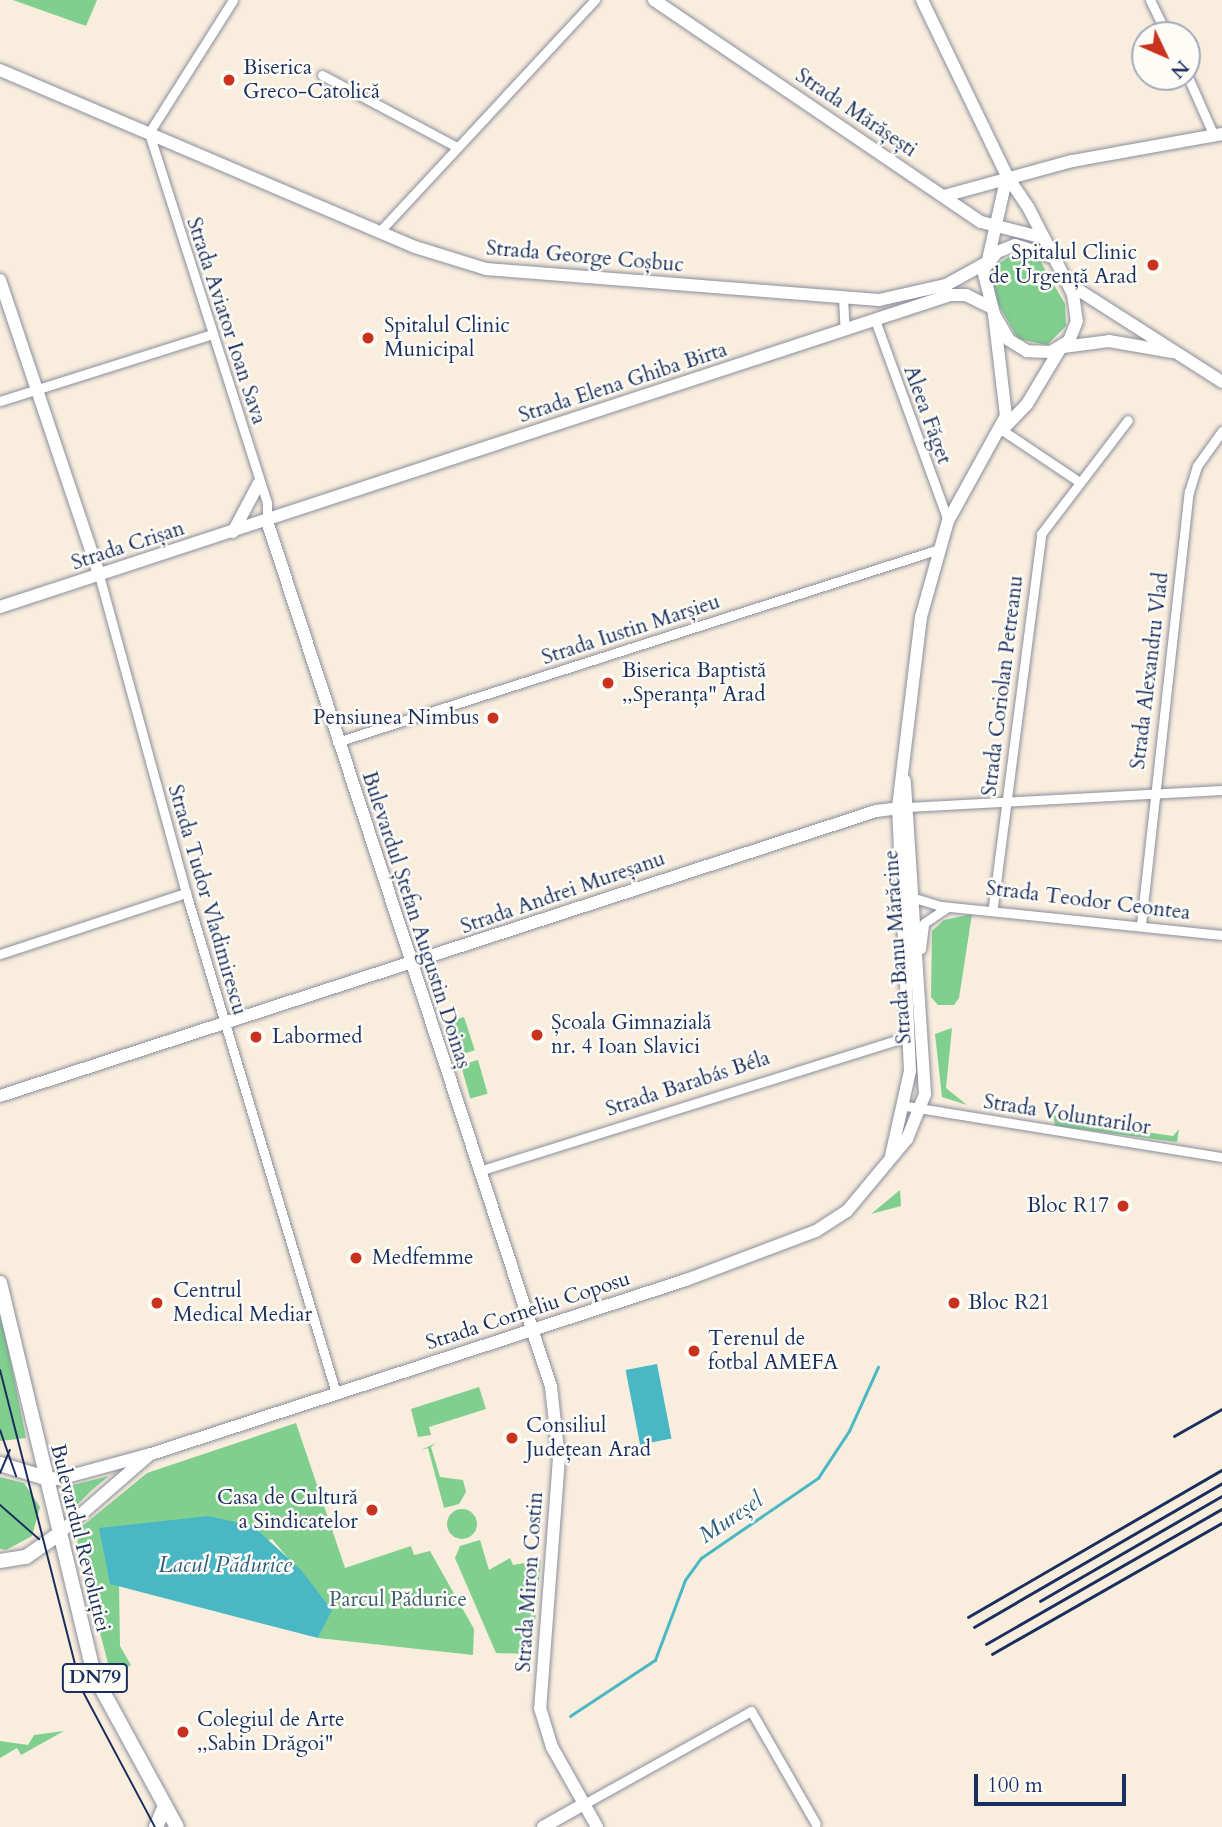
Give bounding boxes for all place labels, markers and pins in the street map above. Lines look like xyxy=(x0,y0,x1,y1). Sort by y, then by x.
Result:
place label: Biserica Greco-Catolică xyxy=(243,55,380,105)
marker: Biserica Greco-Catolică xyxy=(221,72,237,88)
place label: Spitalul Clinic de Urgență Arad xyxy=(989,240,1137,290)
marker: Spitalul Clinic de Urgență Arad xyxy=(1143,255,1163,275)
place label: Spitalul Clinic Municipal xyxy=(384,313,510,363)
marker: Spitalul Clinic Municipal xyxy=(358,328,378,348)
place label: Biserica Baptistă ,,Speranța" Arad xyxy=(622,658,766,708)
marker: Biserica Baptistă ,,Speranța" Arad xyxy=(600,675,616,691)
place label: Pensiunea Nimbus xyxy=(313,705,479,731)
marker: Pensiunea Nimbus xyxy=(485,710,501,726)
place label: Școala Gimnazială nr. 4 Ioan Slavici xyxy=(551,1010,712,1060)
place label: Labormed xyxy=(272,1024,363,1050)
marker: Labormed xyxy=(246,1027,266,1047)
marker: Școala Gimnazială nr. 4 Ioan Slavici xyxy=(529,1027,545,1043)
place label: Bloc R17 xyxy=(1027,1193,1109,1219)
marker: Bloc R17 xyxy=(1115,1198,1131,1214)
place label: Medfemme xyxy=(372,1245,473,1271)
marker: Medfemme xyxy=(346,1248,366,1268)
place label: Centrul Medical Mediar xyxy=(173,1278,312,1328)
place label: Bloc R21 xyxy=(968,1290,1050,1316)
marker: Centrul Medical Mediar xyxy=(147,1293,167,1313)
marker: Bloc R21 xyxy=(946,1295,962,1311)
place label: Terenul de fotbal AMEFA xyxy=(708,1326,838,1376)
marker: Terenul de fotbal AMEFA xyxy=(686,1343,702,1359)
place label: Consiliul Județean Arad xyxy=(526,1413,651,1463)
marker: Consiliul Județean Arad xyxy=(504,1430,520,1446)
place label: Casa de Cultură a Sindicatelor xyxy=(217,1485,358,1535)
marker: Casa de Cultură a Sindicatelor xyxy=(364,1502,380,1518)
place label: Colegiul de Arte ,,Sabin Drăgoi" xyxy=(197,1707,345,1757)
marker: Colegiul de Arte ,,Sabin Drăgoi" xyxy=(175,1724,191,1740)

